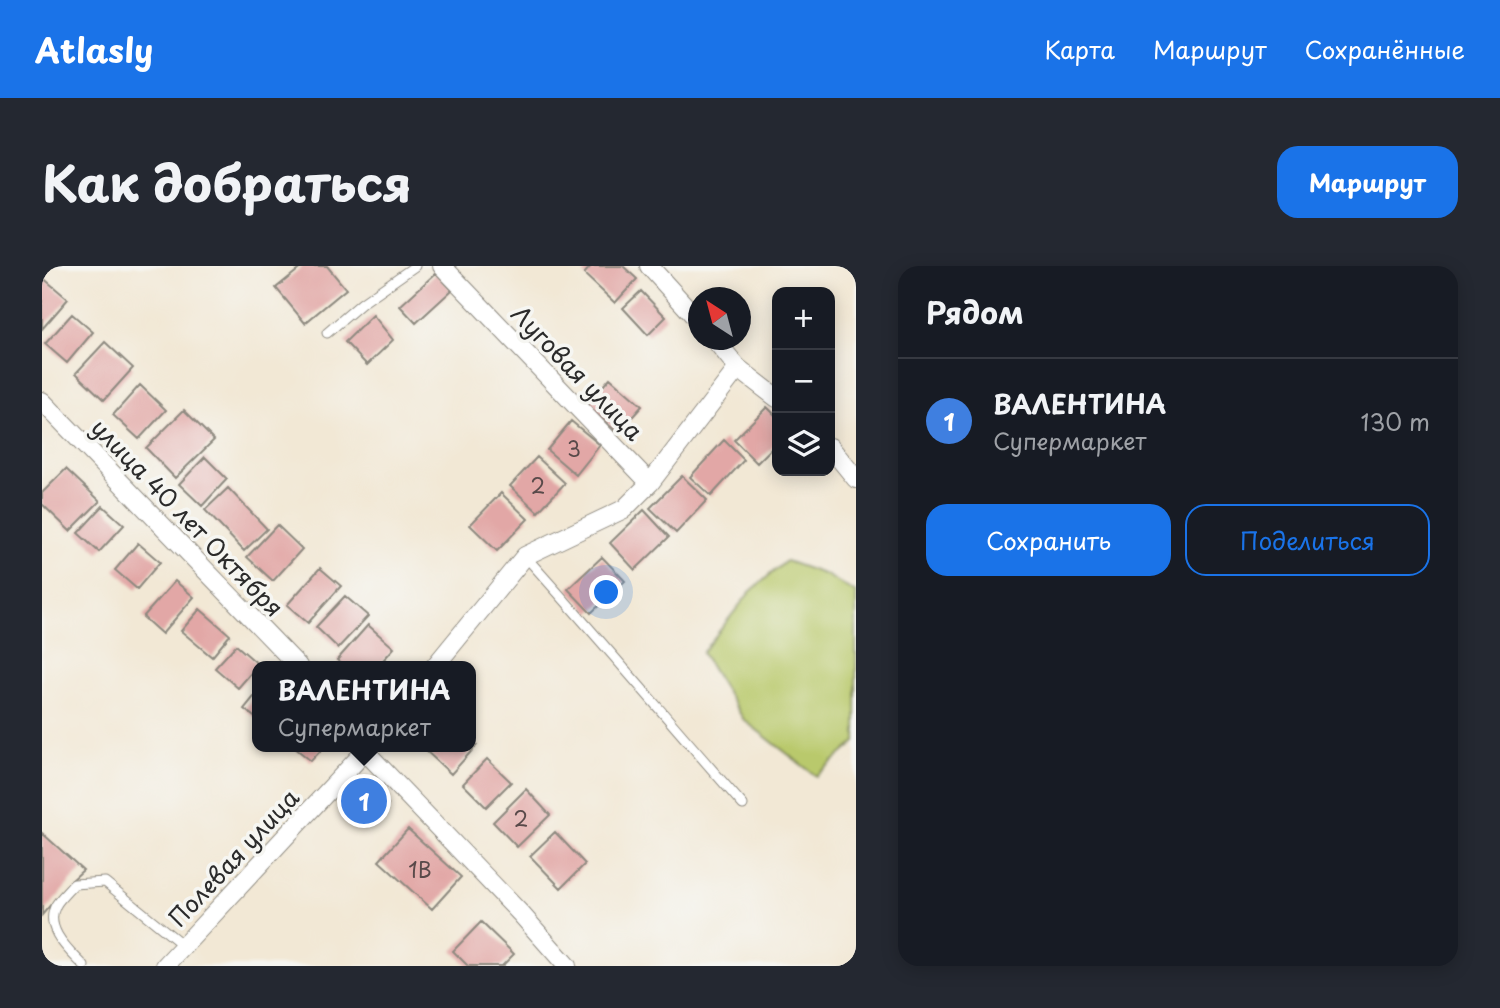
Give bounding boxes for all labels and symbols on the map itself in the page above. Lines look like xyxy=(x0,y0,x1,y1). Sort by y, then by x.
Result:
north arrow xyxy=(688,287,751,350)
street label: Луговая улица xyxy=(504,296,652,448)
street label: улица 40 лет Октября xyxy=(84,410,292,624)
house number: 3 xyxy=(567,432,581,464)
house number: 2 xyxy=(531,469,545,501)
your location xyxy=(589,575,623,609)
pin: 1 xyxy=(341,775,387,827)
street label: Полевая улица xyxy=(159,780,307,934)
house number: 2 xyxy=(514,802,528,834)
house number: 1В xyxy=(408,853,432,885)

